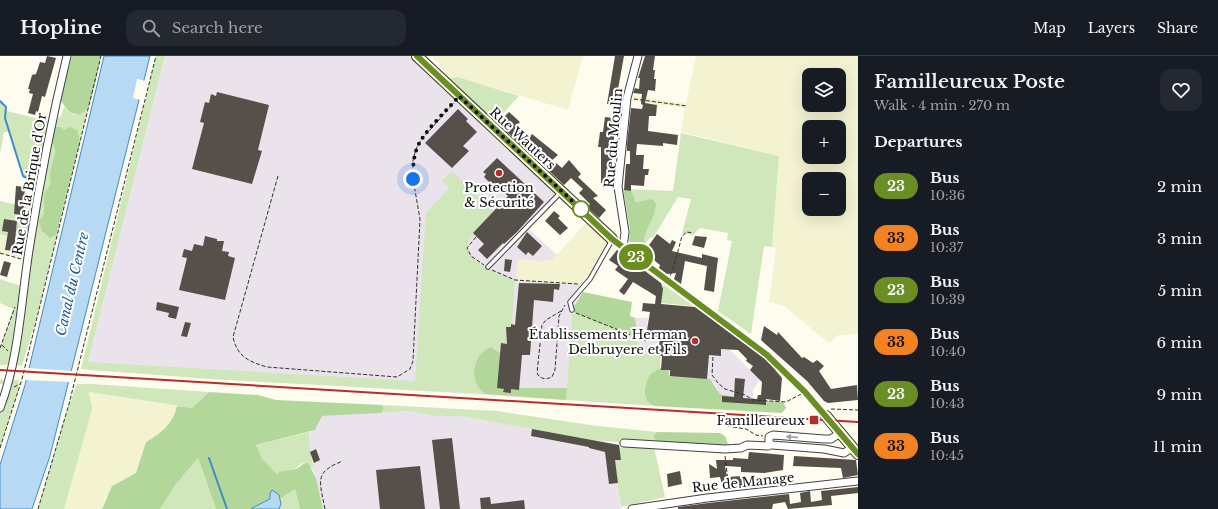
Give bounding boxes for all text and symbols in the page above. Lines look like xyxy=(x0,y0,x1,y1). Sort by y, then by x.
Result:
search box xyxy=(126,10,406,46)
text: Hopline xyxy=(20,16,102,39)
icon: search xyxy=(140,17,162,39)
text: Search here xyxy=(172,18,263,37)
text: Map xyxy=(1033,19,1066,37)
text: Layers xyxy=(1088,19,1135,37)
text: Share xyxy=(1157,19,1198,37)
map controls xyxy=(802,68,846,216)
button: layers xyxy=(802,68,846,112)
button: heart xyxy=(1160,69,1202,111)
text: Familleureux Poste xyxy=(874,70,1065,93)
street label: Rue du Moulin xyxy=(601,87,626,189)
text: Walk · 4 min · 270 m xyxy=(874,97,1010,114)
street label: Rue Wauters xyxy=(486,103,559,173)
street label: Rue de la Brique d'Or xyxy=(9,111,51,256)
button: + xyxy=(802,120,846,164)
text: Departures xyxy=(874,132,963,151)
marker: Protection & Sécurité xyxy=(494,168,504,178)
text: Bus xyxy=(930,168,960,187)
your location xyxy=(403,169,423,189)
button: − xyxy=(802,172,846,216)
text: 23 xyxy=(887,177,905,195)
text: 2 min xyxy=(1157,177,1202,196)
place label: Protection & Sécurité xyxy=(464,179,534,211)
text: 10:36 xyxy=(930,187,965,204)
unlabelled marker xyxy=(572,200,590,218)
text: Bus xyxy=(930,220,960,239)
text: 33 xyxy=(887,229,905,247)
text: 3 min xyxy=(1157,229,1202,248)
water label: Canal du Centre xyxy=(51,230,93,338)
text: 10:37 xyxy=(930,239,963,256)
line badge: 23 xyxy=(618,244,654,270)
text: 23 xyxy=(627,248,645,266)
text: Bus xyxy=(930,272,960,291)
text: 23 xyxy=(887,281,905,299)
text: 5 min xyxy=(1158,281,1202,300)
text: 10:39 xyxy=(930,291,965,308)
text: Bus xyxy=(930,324,960,343)
place label: Établissements Herman Delbruyere et Fils xyxy=(529,326,687,358)
text: 33 xyxy=(887,333,905,351)
text: 6 min xyxy=(1157,333,1202,352)
marker: Établissements Herman Delbruyere et Fils xyxy=(690,336,700,346)
text: 10:40 xyxy=(930,343,966,360)
text: Bus xyxy=(930,376,960,395)
text: 23 xyxy=(887,385,905,403)
text: 9 min xyxy=(1157,385,1202,404)
text: 10:43 xyxy=(930,395,964,412)
place label: Familleureux xyxy=(716,412,805,429)
marker: Familleureux xyxy=(808,414,820,426)
text: Bus xyxy=(930,428,960,447)
one-way arrow xyxy=(786,433,798,440)
text: 33 xyxy=(887,437,905,455)
text: 11 min xyxy=(1153,437,1202,456)
text: 10:45 xyxy=(930,447,964,464)
street label: Rue de Manage xyxy=(691,469,795,496)

